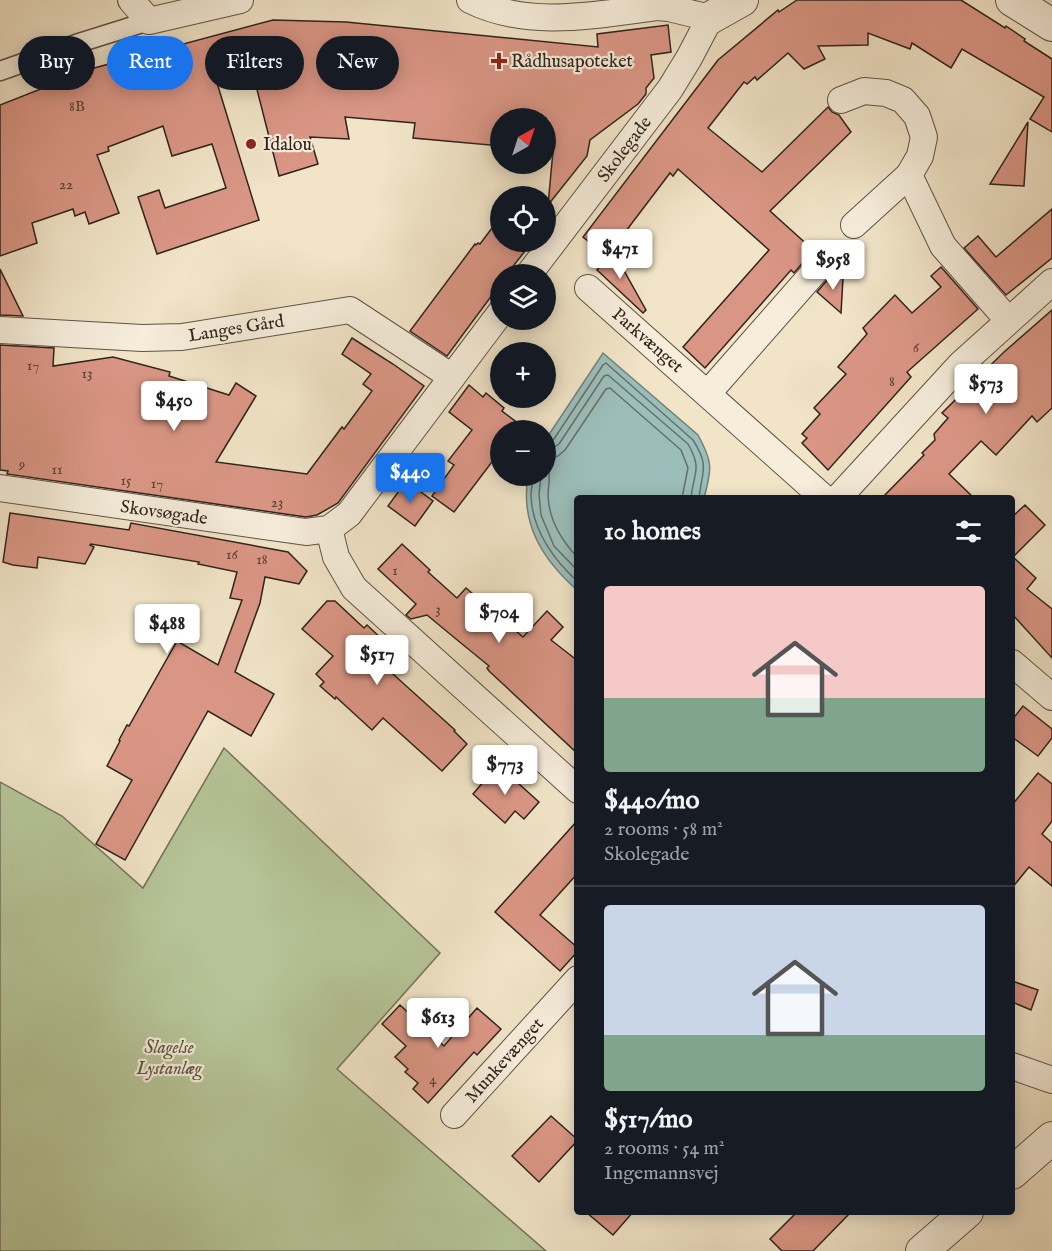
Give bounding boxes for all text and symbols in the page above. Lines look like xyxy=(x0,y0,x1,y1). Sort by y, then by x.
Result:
chip: Buy xyxy=(18,36,95,90)
chip: Rent xyxy=(107,36,193,90)
chip: Filters xyxy=(205,36,304,90)
chip: New xyxy=(316,36,399,90)
place label: Rådhusapoteket xyxy=(511,51,633,74)
marker: Rådhusapoteket xyxy=(492,54,506,68)
house number: 8B xyxy=(69,97,85,116)
north arrow xyxy=(490,108,556,174)
map controls xyxy=(490,108,556,486)
street label: Skolegade xyxy=(593,112,658,188)
place label: Idalou xyxy=(263,134,312,157)
marker: Idalou xyxy=(244,137,258,151)
house number: 22 xyxy=(59,175,73,194)
button: locate xyxy=(490,186,556,252)
pin: $471 xyxy=(584,229,656,280)
text: $471 xyxy=(601,236,639,261)
pin: $958 xyxy=(797,240,869,291)
text: $958 xyxy=(816,247,850,272)
button: layers xyxy=(490,264,556,330)
street label: Parkvænget xyxy=(606,304,688,379)
street label: Langes Gård xyxy=(187,310,286,348)
house number: 6 xyxy=(913,338,920,357)
button: + xyxy=(490,342,556,408)
house number: 17 xyxy=(27,356,39,375)
house number: 13 xyxy=(81,364,93,383)
pin: $573 xyxy=(950,364,1022,415)
text: $573 xyxy=(968,371,1004,396)
house number: 8 xyxy=(889,372,895,391)
pin: $450 xyxy=(138,381,210,432)
text: $450 xyxy=(155,388,193,413)
button: − xyxy=(490,420,556,486)
pin: $440 xyxy=(374,453,446,504)
house number: 9 xyxy=(18,455,25,474)
house number: 11 xyxy=(51,460,63,479)
text: $440 xyxy=(390,460,430,485)
house number: 15 xyxy=(120,471,132,490)
house number: 17 xyxy=(151,474,163,493)
house number: 23 xyxy=(271,493,283,512)
street label: Skovsøgade xyxy=(119,496,209,531)
text: 10 homes xyxy=(604,515,701,548)
icon: filters xyxy=(952,515,985,548)
house number: 16 xyxy=(226,545,239,564)
house number: 18 xyxy=(256,550,268,569)
house number: 1 xyxy=(392,561,398,580)
pin: $704 xyxy=(463,593,535,644)
house number: 3 xyxy=(435,600,441,619)
text: $704 xyxy=(479,600,519,625)
pin: $488 xyxy=(131,604,203,655)
text: $488 xyxy=(149,611,185,636)
icon: home xyxy=(741,625,849,733)
pin: $517 xyxy=(341,635,413,686)
text: $517 xyxy=(359,642,395,667)
pin: $773 xyxy=(469,745,541,796)
text: $773 xyxy=(486,752,524,777)
text: $440/mo xyxy=(604,784,700,817)
text: 2 rooms · 58 m² xyxy=(604,817,723,842)
text: Skolegade xyxy=(604,842,689,867)
icon: home xyxy=(741,944,849,1052)
pin: $613 xyxy=(402,998,474,1049)
text: $613 xyxy=(421,1005,455,1030)
street label: Munkevænget xyxy=(461,1014,549,1108)
park label: Slagelse Lystanlæg xyxy=(135,1037,203,1081)
house number: 4 xyxy=(429,1070,437,1089)
text: $517/mo xyxy=(604,1103,693,1136)
text: 2 rooms · 54 m² xyxy=(604,1136,725,1161)
text: Ingemannsvej xyxy=(604,1161,718,1186)

